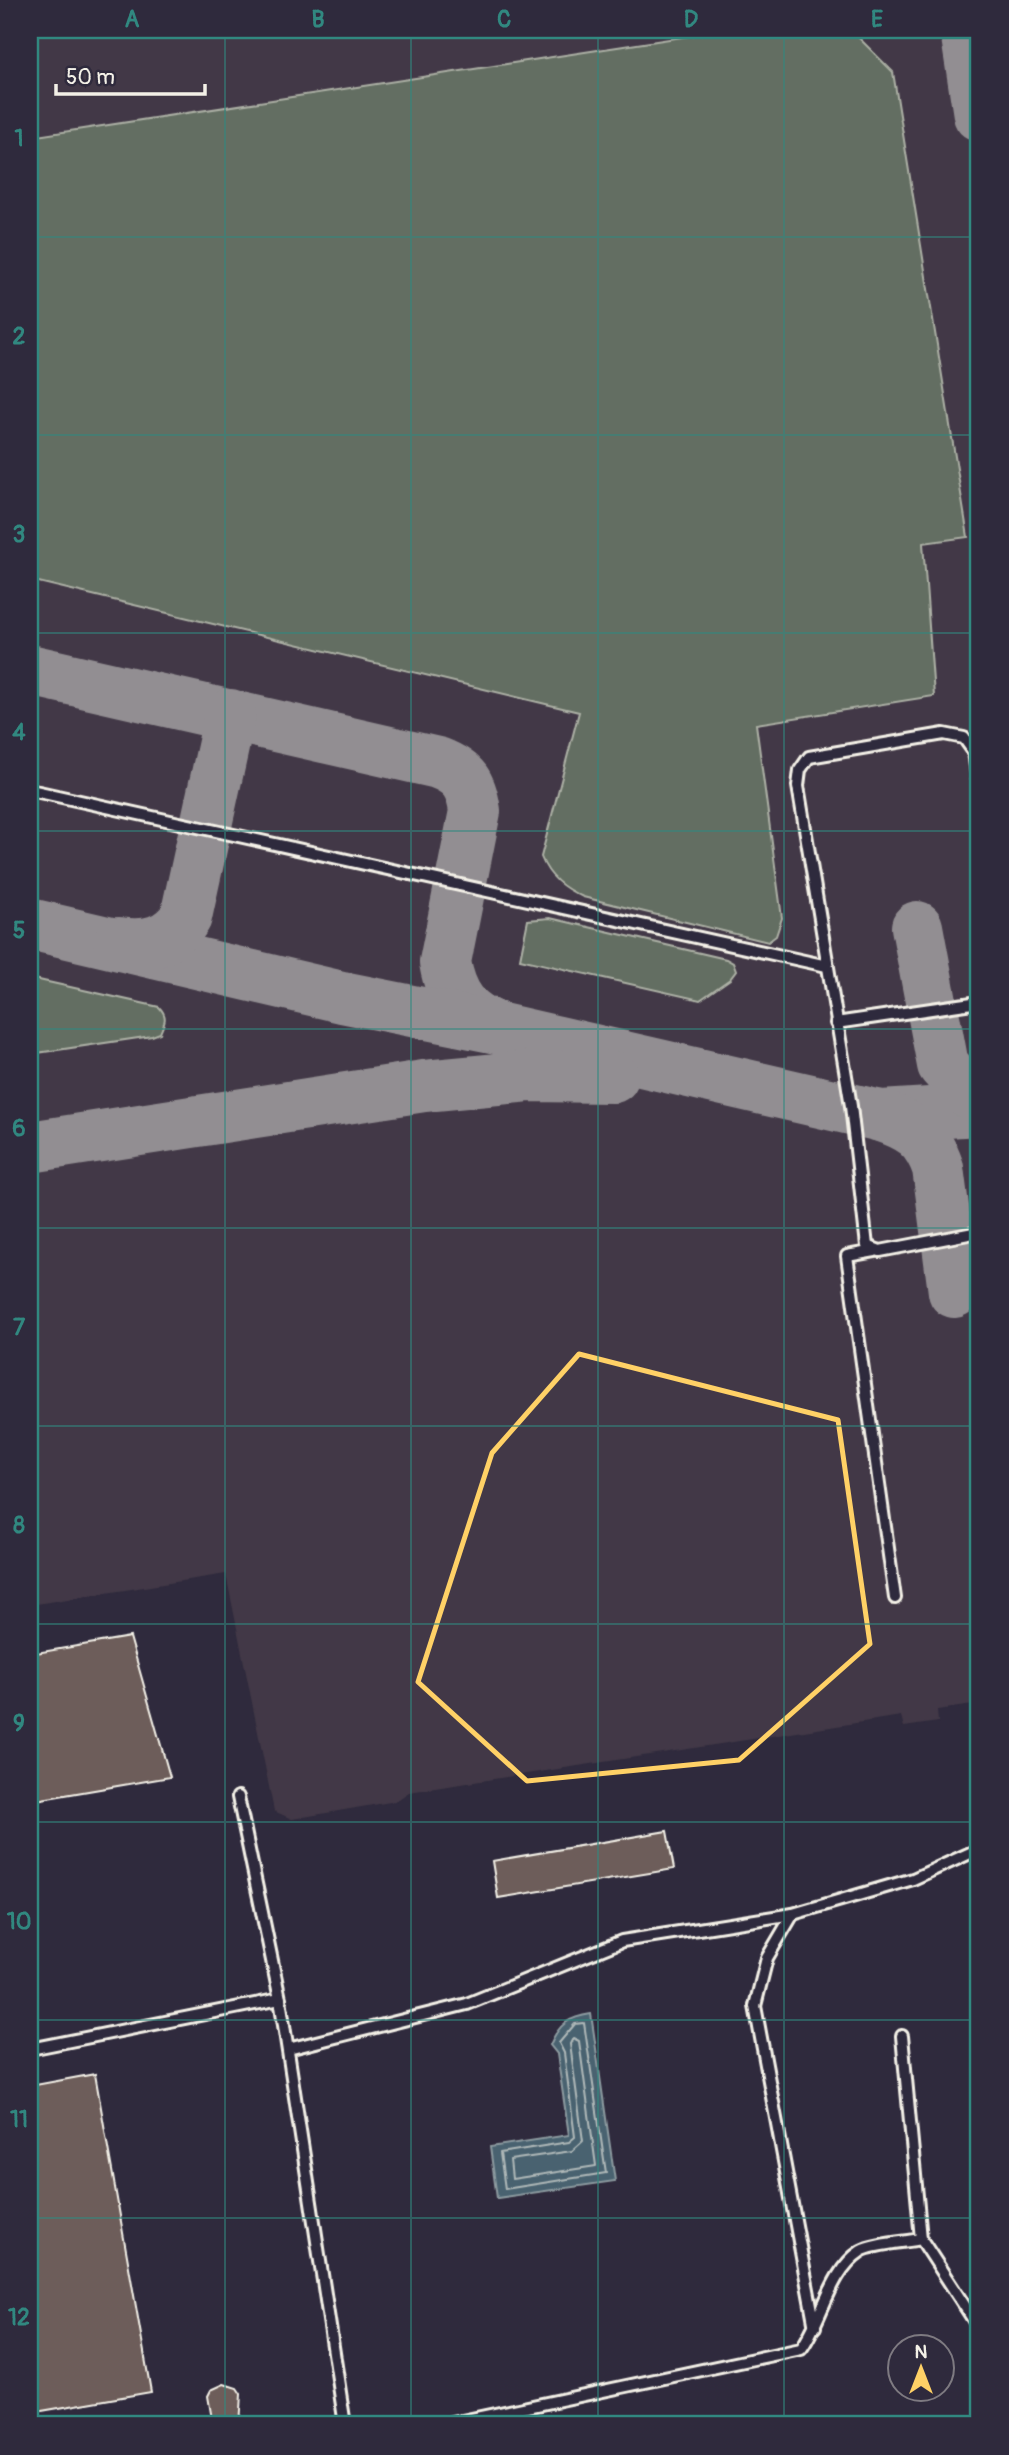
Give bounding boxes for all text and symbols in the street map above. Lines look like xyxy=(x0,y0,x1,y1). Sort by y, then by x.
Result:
text: A xyxy=(125,5,140,34)
text: B xyxy=(311,5,325,34)
text: C xyxy=(497,5,511,34)
text: D xyxy=(684,5,698,34)
text: E xyxy=(871,5,883,34)
scale bar xyxy=(56,52,205,96)
text: 50 m xyxy=(66,64,115,91)
text: 1 xyxy=(15,124,24,153)
text: 2 xyxy=(13,322,26,351)
text: 3 xyxy=(13,520,25,549)
text: 4 xyxy=(12,718,26,747)
text: 5 xyxy=(13,916,25,945)
text: 6 xyxy=(12,1114,26,1143)
text: 7 xyxy=(13,1313,26,1342)
text: 8 xyxy=(13,1511,25,1540)
text: 9 xyxy=(13,1709,25,1738)
text: 10 xyxy=(7,1907,31,1936)
text: 11 xyxy=(10,2105,28,2134)
text: 12 xyxy=(8,2303,30,2332)
north arrow xyxy=(886,2332,956,2402)
text: N xyxy=(915,2340,928,2364)

